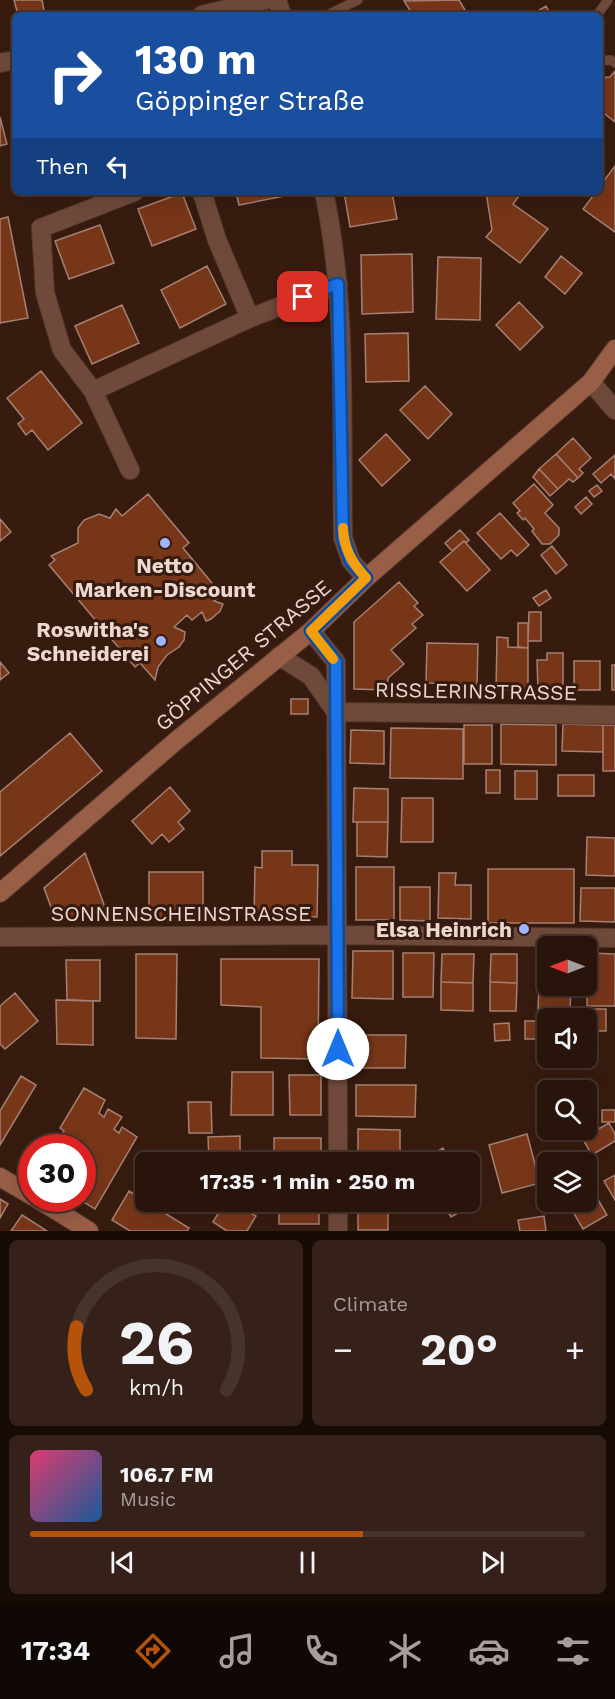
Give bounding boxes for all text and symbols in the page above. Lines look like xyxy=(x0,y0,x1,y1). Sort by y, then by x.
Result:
text: 130 m xyxy=(135,35,257,84)
icon: right xyxy=(36,36,114,114)
text: Göppinger Straße xyxy=(135,85,365,117)
icon: left xyxy=(101,150,134,183)
text: Then xyxy=(36,154,89,179)
pin xyxy=(277,271,328,322)
icon: arrive xyxy=(286,280,319,313)
marker: Netto Marken-Discount xyxy=(158,536,172,550)
place label: Netto Marken-Discount xyxy=(75,553,255,602)
street label: GÖPPINGER STRASSE xyxy=(150,574,336,736)
place label: Roswitha's Schneiderei xyxy=(27,617,149,666)
marker: Roswitha's Schneiderei xyxy=(154,634,168,648)
street label: RISSLERINSTRASSE xyxy=(375,677,577,705)
street label: SONNENSCHEINSTRASSE xyxy=(51,901,311,926)
place label: Elsa Heinrich xyxy=(376,917,512,942)
marker: Elsa Heinrich xyxy=(517,922,531,936)
north arrow xyxy=(537,936,597,996)
map controls xyxy=(537,936,597,1212)
button: sound xyxy=(537,1008,597,1068)
position arrow xyxy=(306,1017,370,1081)
button: search xyxy=(537,1080,597,1140)
speed limit sign: 30 xyxy=(18,1134,96,1212)
button: layers xyxy=(537,1152,597,1212)
text: 17:35 · 1 min · 250 m xyxy=(200,1169,415,1194)
text: Climate xyxy=(333,1292,408,1316)
text: 26 xyxy=(118,1306,194,1379)
text: 20° xyxy=(420,1323,498,1376)
text: − xyxy=(333,1330,353,1369)
text: + xyxy=(565,1330,585,1369)
text: km/h xyxy=(128,1375,184,1400)
text: 106.7 FM xyxy=(120,1462,214,1487)
text: Music xyxy=(120,1487,176,1511)
icon: previous xyxy=(106,1546,139,1579)
icon: pause xyxy=(291,1546,324,1579)
icon: next xyxy=(476,1546,509,1579)
icon: directions xyxy=(132,1630,174,1672)
icon: music xyxy=(216,1630,258,1672)
icon: phone xyxy=(300,1630,342,1672)
icon: climate xyxy=(384,1630,426,1672)
icon: car xyxy=(468,1630,510,1672)
icon: filters xyxy=(552,1630,594,1672)
text: 17:34 xyxy=(21,1635,90,1667)

